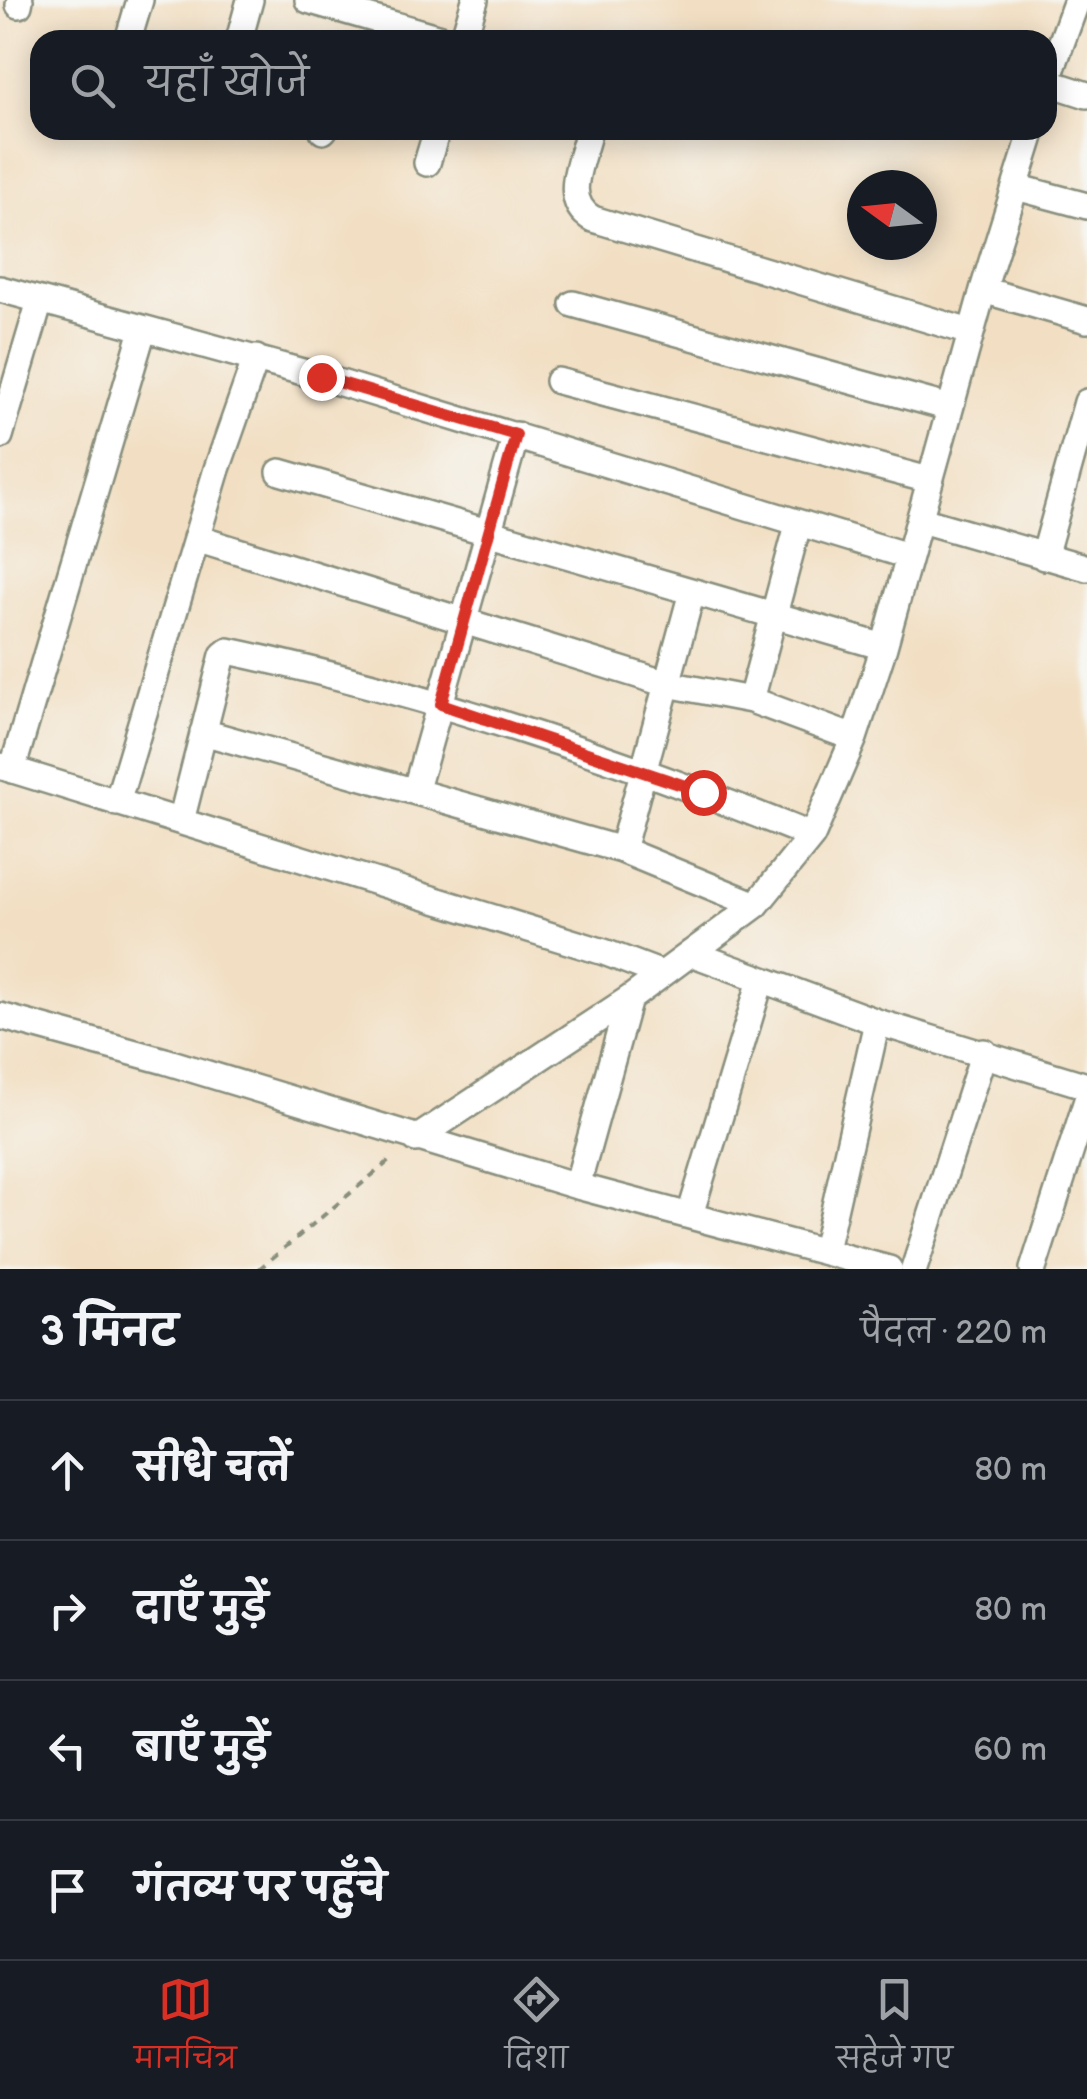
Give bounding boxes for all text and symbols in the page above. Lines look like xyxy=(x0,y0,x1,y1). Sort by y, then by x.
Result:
search box xyxy=(30,30,1057,140)
icon: search xyxy=(65,58,120,113)
text: यहाँ खोजें xyxy=(145,61,309,106)
north arrow xyxy=(847,170,937,260)
route end xyxy=(299,355,345,401)
route start xyxy=(681,770,727,816)
text: 3 मिनट xyxy=(40,1307,178,1358)
text: पैदल · 220 m xyxy=(860,1314,1047,1353)
icon: ahead xyxy=(40,1443,95,1498)
text: सीधे चलें xyxy=(135,1446,291,1491)
text: 80 m xyxy=(974,1451,1047,1490)
icon: right xyxy=(40,1583,95,1638)
text: दाएँ मुड़ें xyxy=(135,1586,268,1631)
text: 80 m xyxy=(974,1591,1047,1630)
icon: left xyxy=(40,1723,95,1778)
text: बाएँ मुड़ें xyxy=(135,1726,269,1771)
text: 60 m xyxy=(974,1731,1047,1770)
icon: arrive xyxy=(40,1863,95,1918)
text: गंतव्य पर पहुँचे xyxy=(135,1866,387,1911)
tab: मानचित्र xyxy=(134,1972,237,2089)
tab: दिशा xyxy=(505,1972,568,2089)
tab: सहेजे गए xyxy=(836,1972,953,2089)

